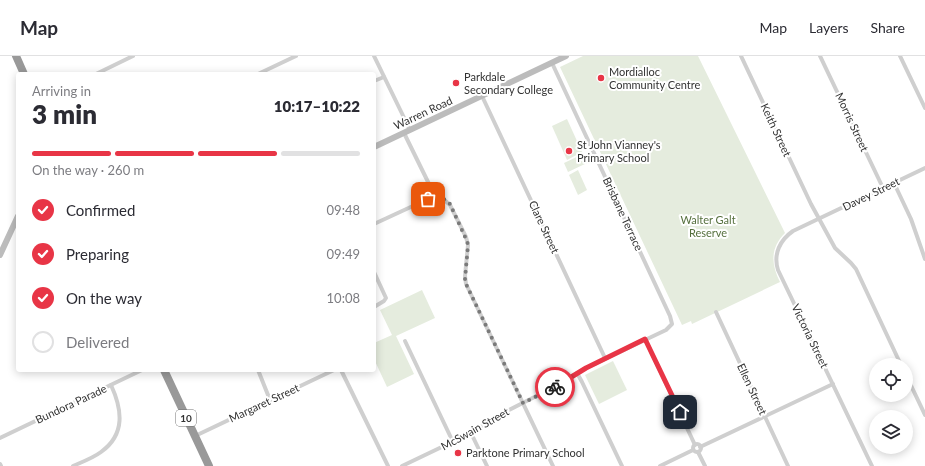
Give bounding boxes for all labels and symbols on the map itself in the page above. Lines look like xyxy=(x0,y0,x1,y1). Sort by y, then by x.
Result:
place label: Mordialloc Community Centre xyxy=(609,65,700,91)
place label: Parkdale Secondary College xyxy=(464,70,553,96)
marker: Mordialloc Community Centre xyxy=(596,73,606,83)
marker: Parkdale Secondary College xyxy=(451,78,461,88)
street label: Morris Street xyxy=(833,90,872,153)
street label: Warren Road xyxy=(391,93,454,132)
street label: Keith Street xyxy=(758,101,794,158)
place label: St John Vianney's Primary School xyxy=(577,138,661,164)
marker: St John Vianney's Primary School xyxy=(564,146,574,156)
street label: Davey Street xyxy=(840,174,902,213)
street label: Brisbane Terrace xyxy=(601,175,646,253)
pin xyxy=(411,182,445,216)
street label: Clare Street xyxy=(527,198,562,255)
park label: Walter Galt Reserve xyxy=(680,213,736,239)
street label: Victoria Street xyxy=(789,302,832,370)
street label: Ellen Street xyxy=(735,361,770,417)
courier xyxy=(535,367,575,407)
street label: Bundora Parade xyxy=(33,381,109,426)
street label: Margaret Street xyxy=(227,381,301,424)
pin xyxy=(663,395,697,429)
street label: McSwain Street xyxy=(439,405,511,453)
road number: 10 xyxy=(176,410,196,426)
place label: Parktone Primary School xyxy=(466,446,585,459)
marker: Parktone Primary School xyxy=(453,448,463,458)

